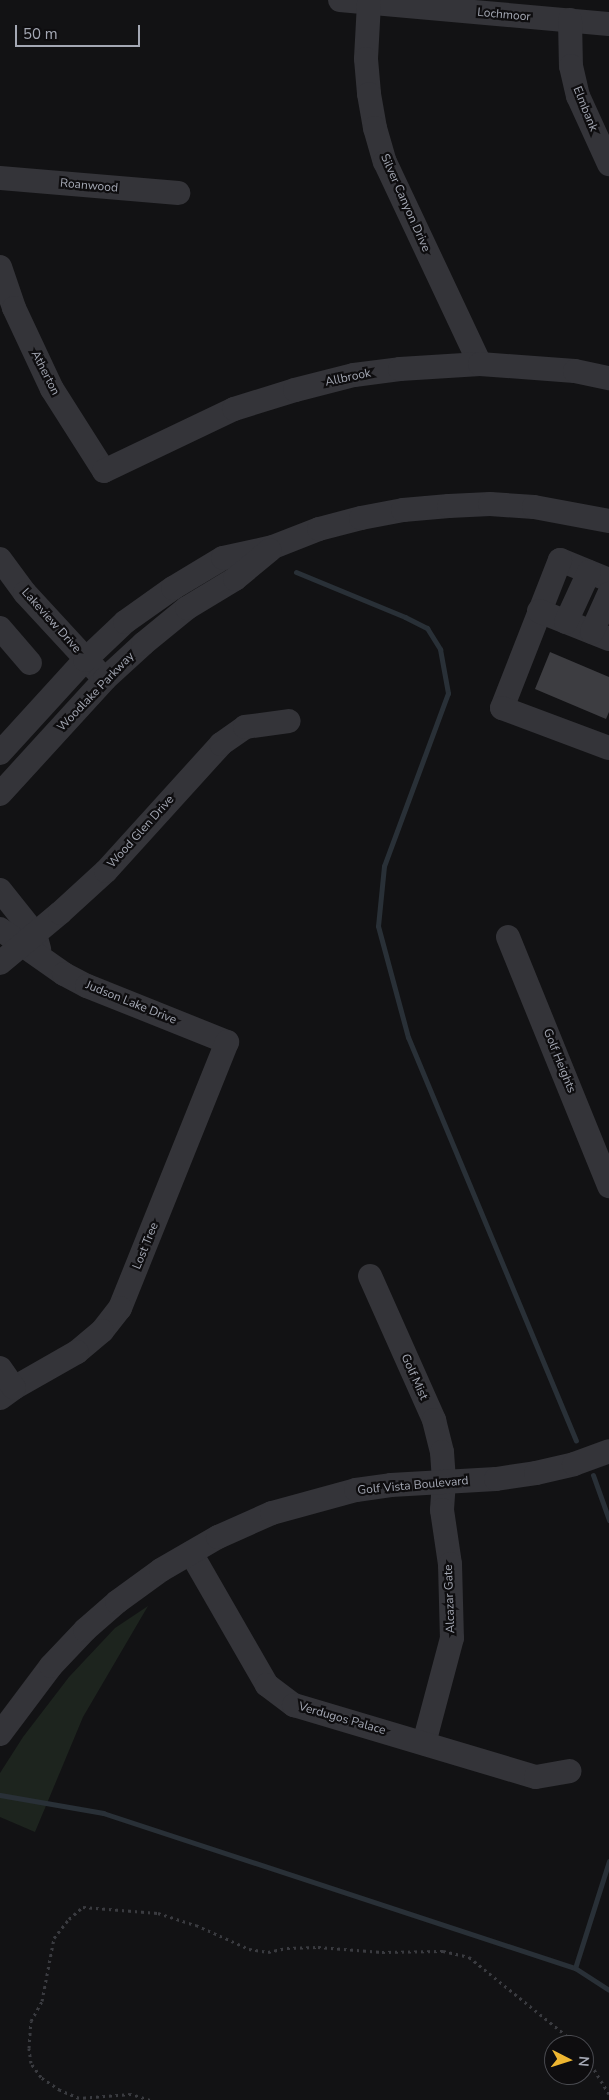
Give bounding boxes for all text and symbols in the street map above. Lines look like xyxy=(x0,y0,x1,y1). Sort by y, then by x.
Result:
street label: Lochmoor xyxy=(477,5,531,25)
scale bar xyxy=(18,15,142,47)
text: 50 m xyxy=(23,24,58,44)
street label: Elmbank xyxy=(570,85,600,133)
street label: Silver Canyon Drive xyxy=(377,152,433,254)
street label: Roanwood xyxy=(59,176,119,196)
street label: Atherton xyxy=(28,348,62,398)
street label: Allbrook xyxy=(324,366,372,390)
street label: Lakeview Drive xyxy=(18,586,84,656)
street label: Woodlake Parkway xyxy=(55,649,137,735)
street label: Wood Glen Drive xyxy=(105,793,177,871)
street label: Judson Lake Drive xyxy=(84,978,178,1028)
street label: Golf Heights xyxy=(540,1027,578,1095)
street label: Lost Tree xyxy=(130,1220,162,1272)
street label: Golf Mist xyxy=(397,1352,431,1402)
street label: Golf Vista Boulevard xyxy=(357,1474,469,1498)
street label: Alcazar Gate xyxy=(442,1564,458,1634)
street label: Verdugos Palace xyxy=(297,1700,387,1738)
north arrow xyxy=(544,2035,594,2085)
text: N xyxy=(574,2055,593,2067)

